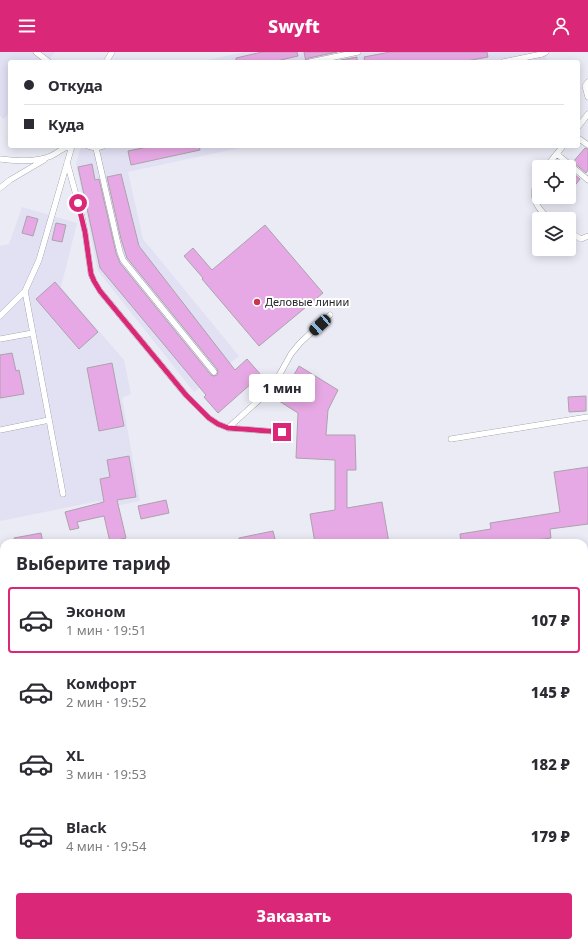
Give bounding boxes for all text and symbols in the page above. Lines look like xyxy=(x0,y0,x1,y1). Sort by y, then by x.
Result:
text: Swyft xyxy=(268,14,320,38)
icon: menu xyxy=(16,15,38,37)
icon: person xyxy=(550,15,572,37)
text: Откуда xyxy=(48,75,103,95)
text: Куда xyxy=(48,114,85,134)
map controls xyxy=(532,160,576,256)
button: locate xyxy=(532,160,576,204)
route start xyxy=(69,194,87,212)
button: layers xyxy=(532,212,576,256)
place label: Деловые линии xyxy=(265,294,349,309)
marker: Деловые линии xyxy=(252,297,262,307)
car xyxy=(307,313,333,337)
callout: 1 мин xyxy=(249,374,315,402)
text: 1 мин xyxy=(262,379,302,397)
route end xyxy=(273,423,291,441)
text: Выберите тариф xyxy=(16,551,171,575)
text: Эконом xyxy=(66,601,126,621)
icon: car xyxy=(18,602,54,638)
text: 107 ₽ xyxy=(531,610,570,630)
text: 1 мин · 19:51 xyxy=(66,621,146,639)
text: Комфорт xyxy=(66,673,136,693)
icon: car xyxy=(18,674,54,710)
text: 145 ₽ xyxy=(531,682,570,702)
text: 2 мин · 19:52 xyxy=(66,693,146,711)
text: XL xyxy=(66,745,84,765)
icon: car xyxy=(18,746,54,782)
text: 182 ₽ xyxy=(531,754,570,774)
text: 3 мин · 19:53 xyxy=(66,765,146,783)
text: Black xyxy=(66,817,106,837)
icon: car xyxy=(18,818,54,854)
text: 179 ₽ xyxy=(531,826,570,846)
text: 4 мин · 19:54 xyxy=(66,837,146,855)
button: Заказать xyxy=(16,893,572,939)

